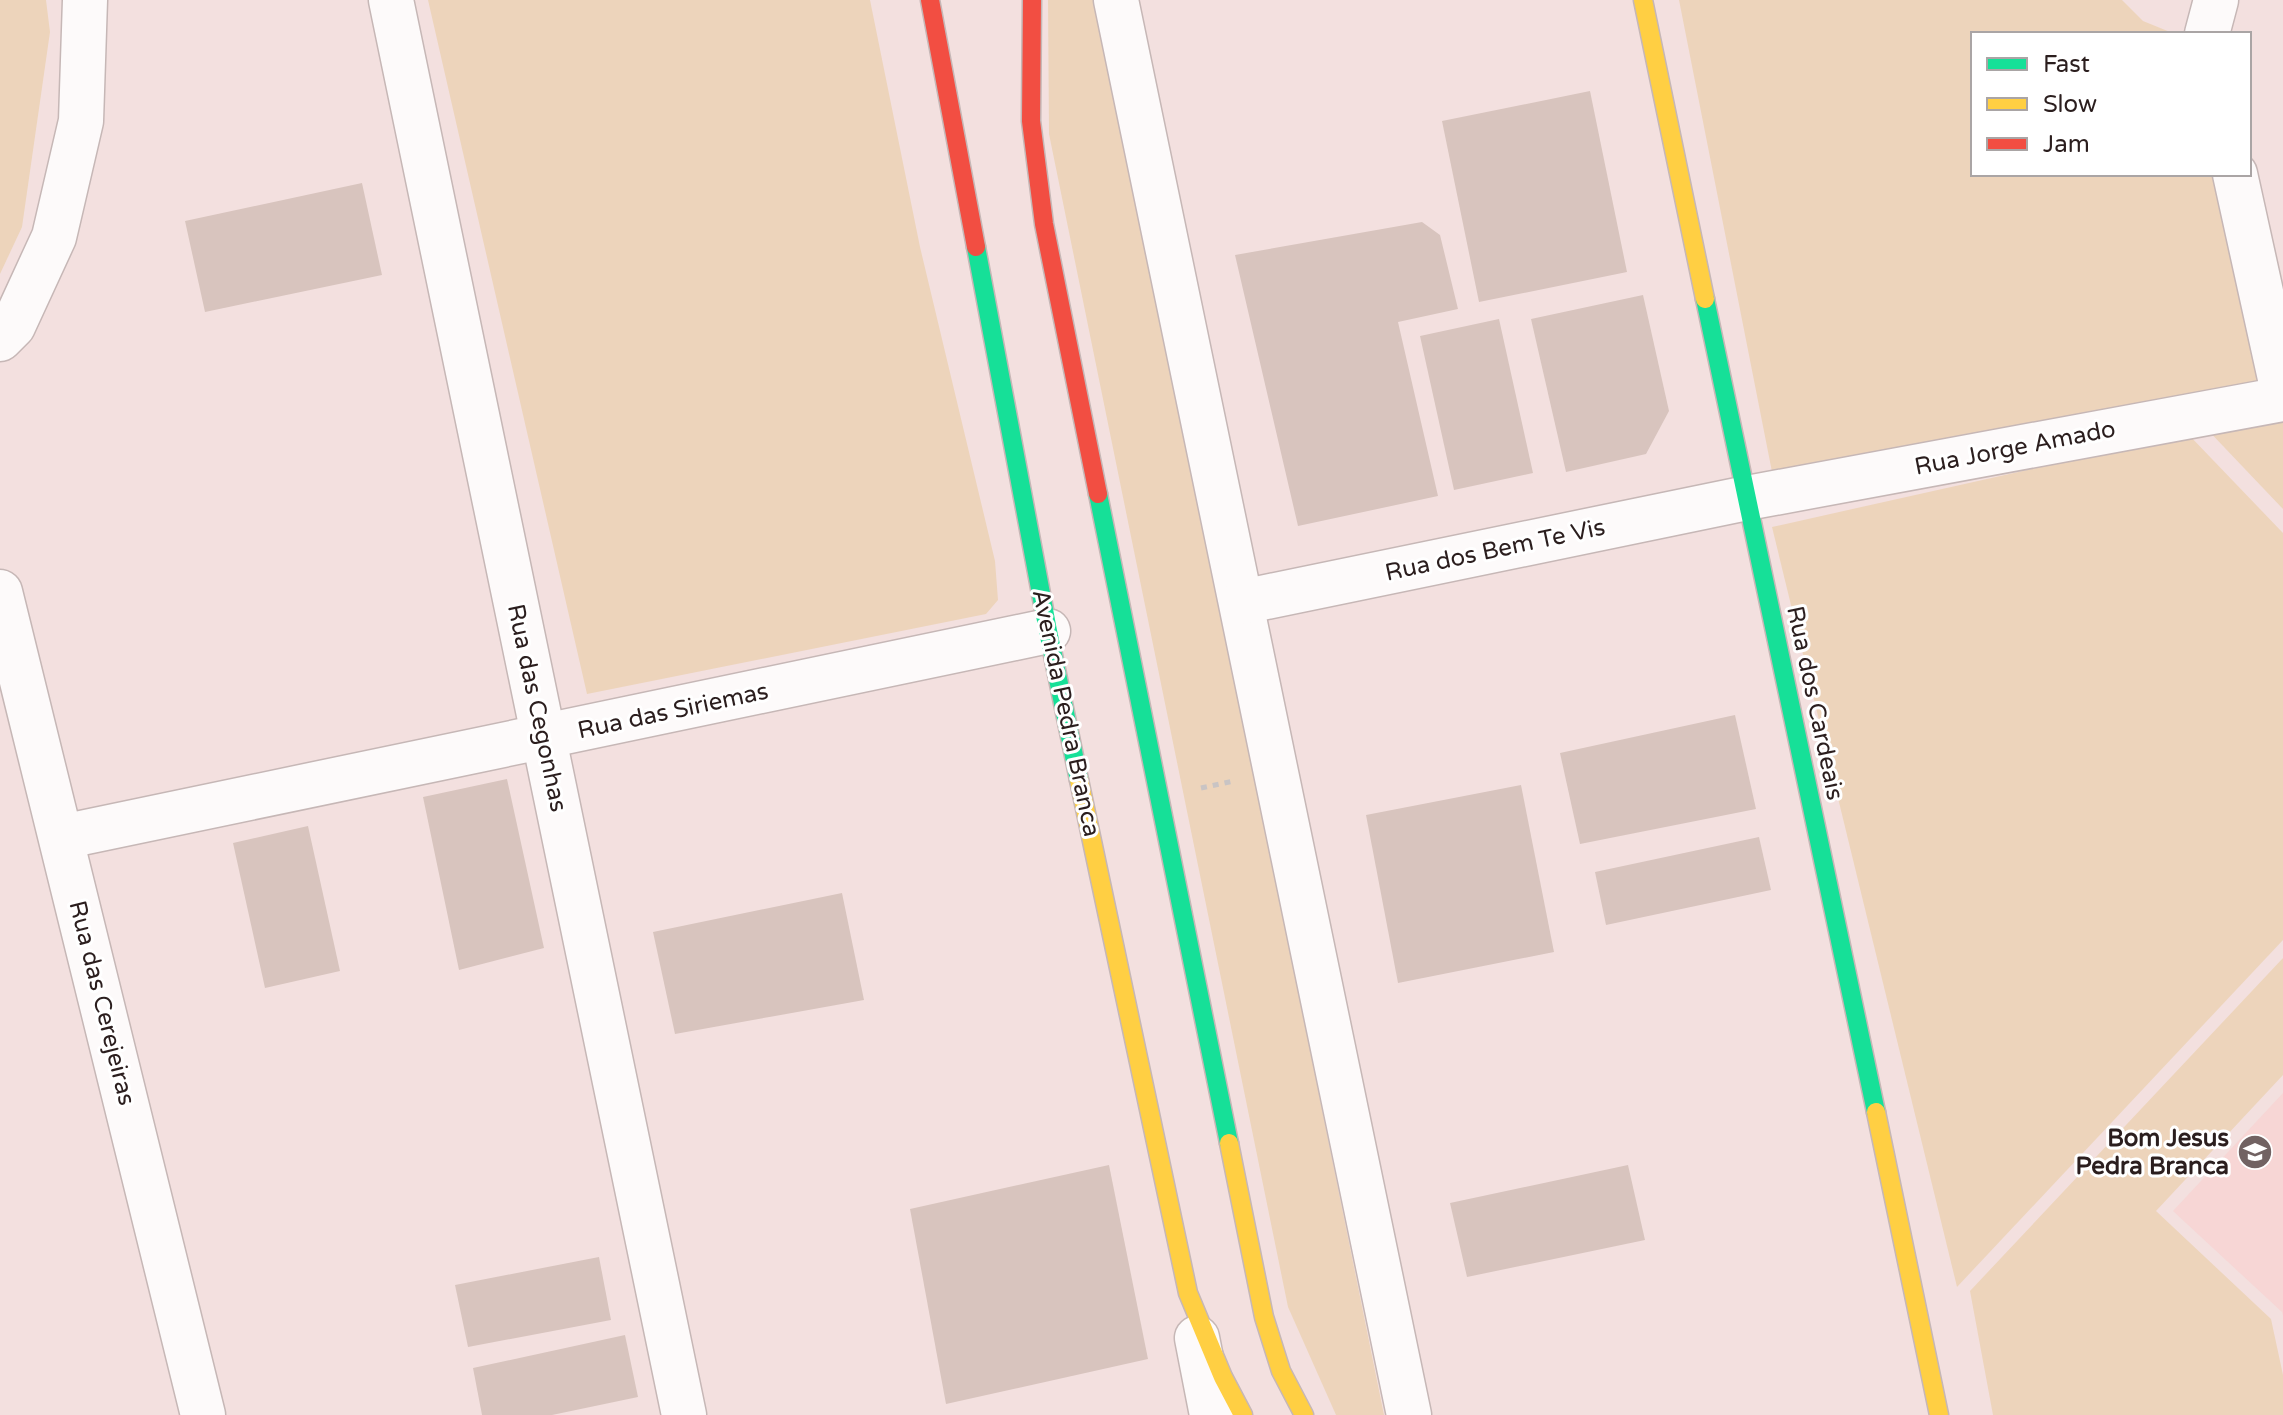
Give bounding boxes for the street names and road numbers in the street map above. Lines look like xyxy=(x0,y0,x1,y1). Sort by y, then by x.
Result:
street label: Rua Jorge Amado xyxy=(1912,414,2118,482)
street label: Rua dos Bem Te Vis xyxy=(1382,513,1608,587)
street label: Avenida Pedra Branca xyxy=(1026,587,1106,839)
street label: Rua das Cegonhas xyxy=(501,601,573,815)
street label: Rua dos Cardeais xyxy=(1780,603,1850,803)
street label: Rua das Siriemas xyxy=(575,677,771,745)
street label: Rua das Cerejeiras xyxy=(63,898,141,1108)

